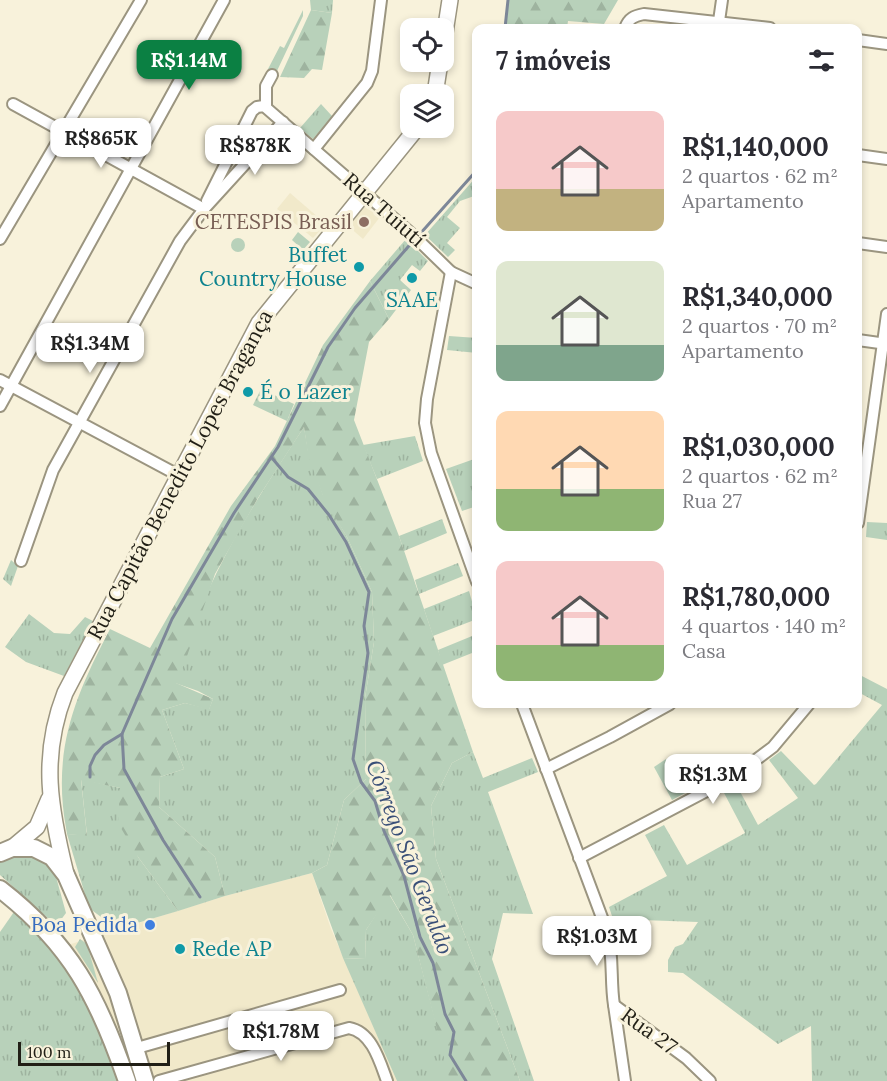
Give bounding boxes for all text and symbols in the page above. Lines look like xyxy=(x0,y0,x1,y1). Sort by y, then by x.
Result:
map controls xyxy=(400,18,454,138)
button: locate xyxy=(400,18,454,72)
pin: R$1.14M xyxy=(134,40,244,91)
text: 7 imóveis xyxy=(496,44,611,77)
icon: filters xyxy=(805,44,838,77)
text: R$1.14M xyxy=(151,47,227,72)
button: layers xyxy=(400,84,454,138)
pin: R$865K xyxy=(52,118,150,169)
text: R$865K xyxy=(64,125,138,150)
pin: R$878K xyxy=(206,125,304,176)
text: R$1,140,000 xyxy=(682,130,829,163)
text: R$878K xyxy=(219,132,291,157)
icon: home xyxy=(544,135,616,207)
text: 2 quartos · 62 m² xyxy=(682,163,838,188)
street label: Rua Tuiutí xyxy=(338,167,431,253)
text: Apartamento xyxy=(682,188,804,213)
place label: CETESPIS Brasil xyxy=(195,208,352,235)
marker: CETESPIS Brasil xyxy=(357,215,371,229)
place label: Buffet Country House xyxy=(199,241,348,292)
marker: Buffet Country House xyxy=(352,260,366,274)
marker: SAAE xyxy=(405,271,419,285)
text: R$1,340,000 xyxy=(682,280,833,313)
icon: home xyxy=(544,285,616,357)
place label: SAAE xyxy=(386,286,438,313)
street label: Rua Capitão Benedito Lopes Bragança xyxy=(81,305,278,644)
text: 2 quartos · 70 m² xyxy=(682,313,837,338)
pin: R$1.34M xyxy=(35,323,145,374)
text: R$1.34M xyxy=(50,330,130,355)
text: Apartamento xyxy=(682,338,804,363)
place label: É o Lazer xyxy=(260,378,351,405)
marker: É o Lazer xyxy=(241,385,255,399)
text: R$1,030,000 xyxy=(682,430,835,463)
icon: home xyxy=(544,435,616,507)
text: 2 quartos · 62 m² xyxy=(682,463,838,488)
text: Rua 27 xyxy=(682,488,742,513)
text: R$1,780,000 xyxy=(682,580,830,613)
icon: home xyxy=(544,585,616,657)
text: 4 quartos · 140 m² xyxy=(682,613,846,638)
text: Casa xyxy=(682,638,726,663)
pin: R$1.3M xyxy=(664,754,762,805)
water label: Córrego São Geraldo xyxy=(360,756,460,958)
text: R$1.3M xyxy=(679,761,747,786)
place label: Boa Pedida xyxy=(31,911,138,938)
pin: R$1.03M xyxy=(542,916,652,967)
marker: Boa Pedida xyxy=(143,918,157,932)
text: R$1.03M xyxy=(556,923,638,948)
place label: Rede AP xyxy=(192,935,272,962)
marker: Rede AP xyxy=(173,942,187,956)
street label: Rua 27 xyxy=(616,1001,683,1060)
pin: R$1.78M xyxy=(226,1011,336,1062)
text: R$1.78M xyxy=(242,1018,320,1043)
scale bar xyxy=(18,1039,170,1066)
text: 100 m xyxy=(27,1042,71,1062)

